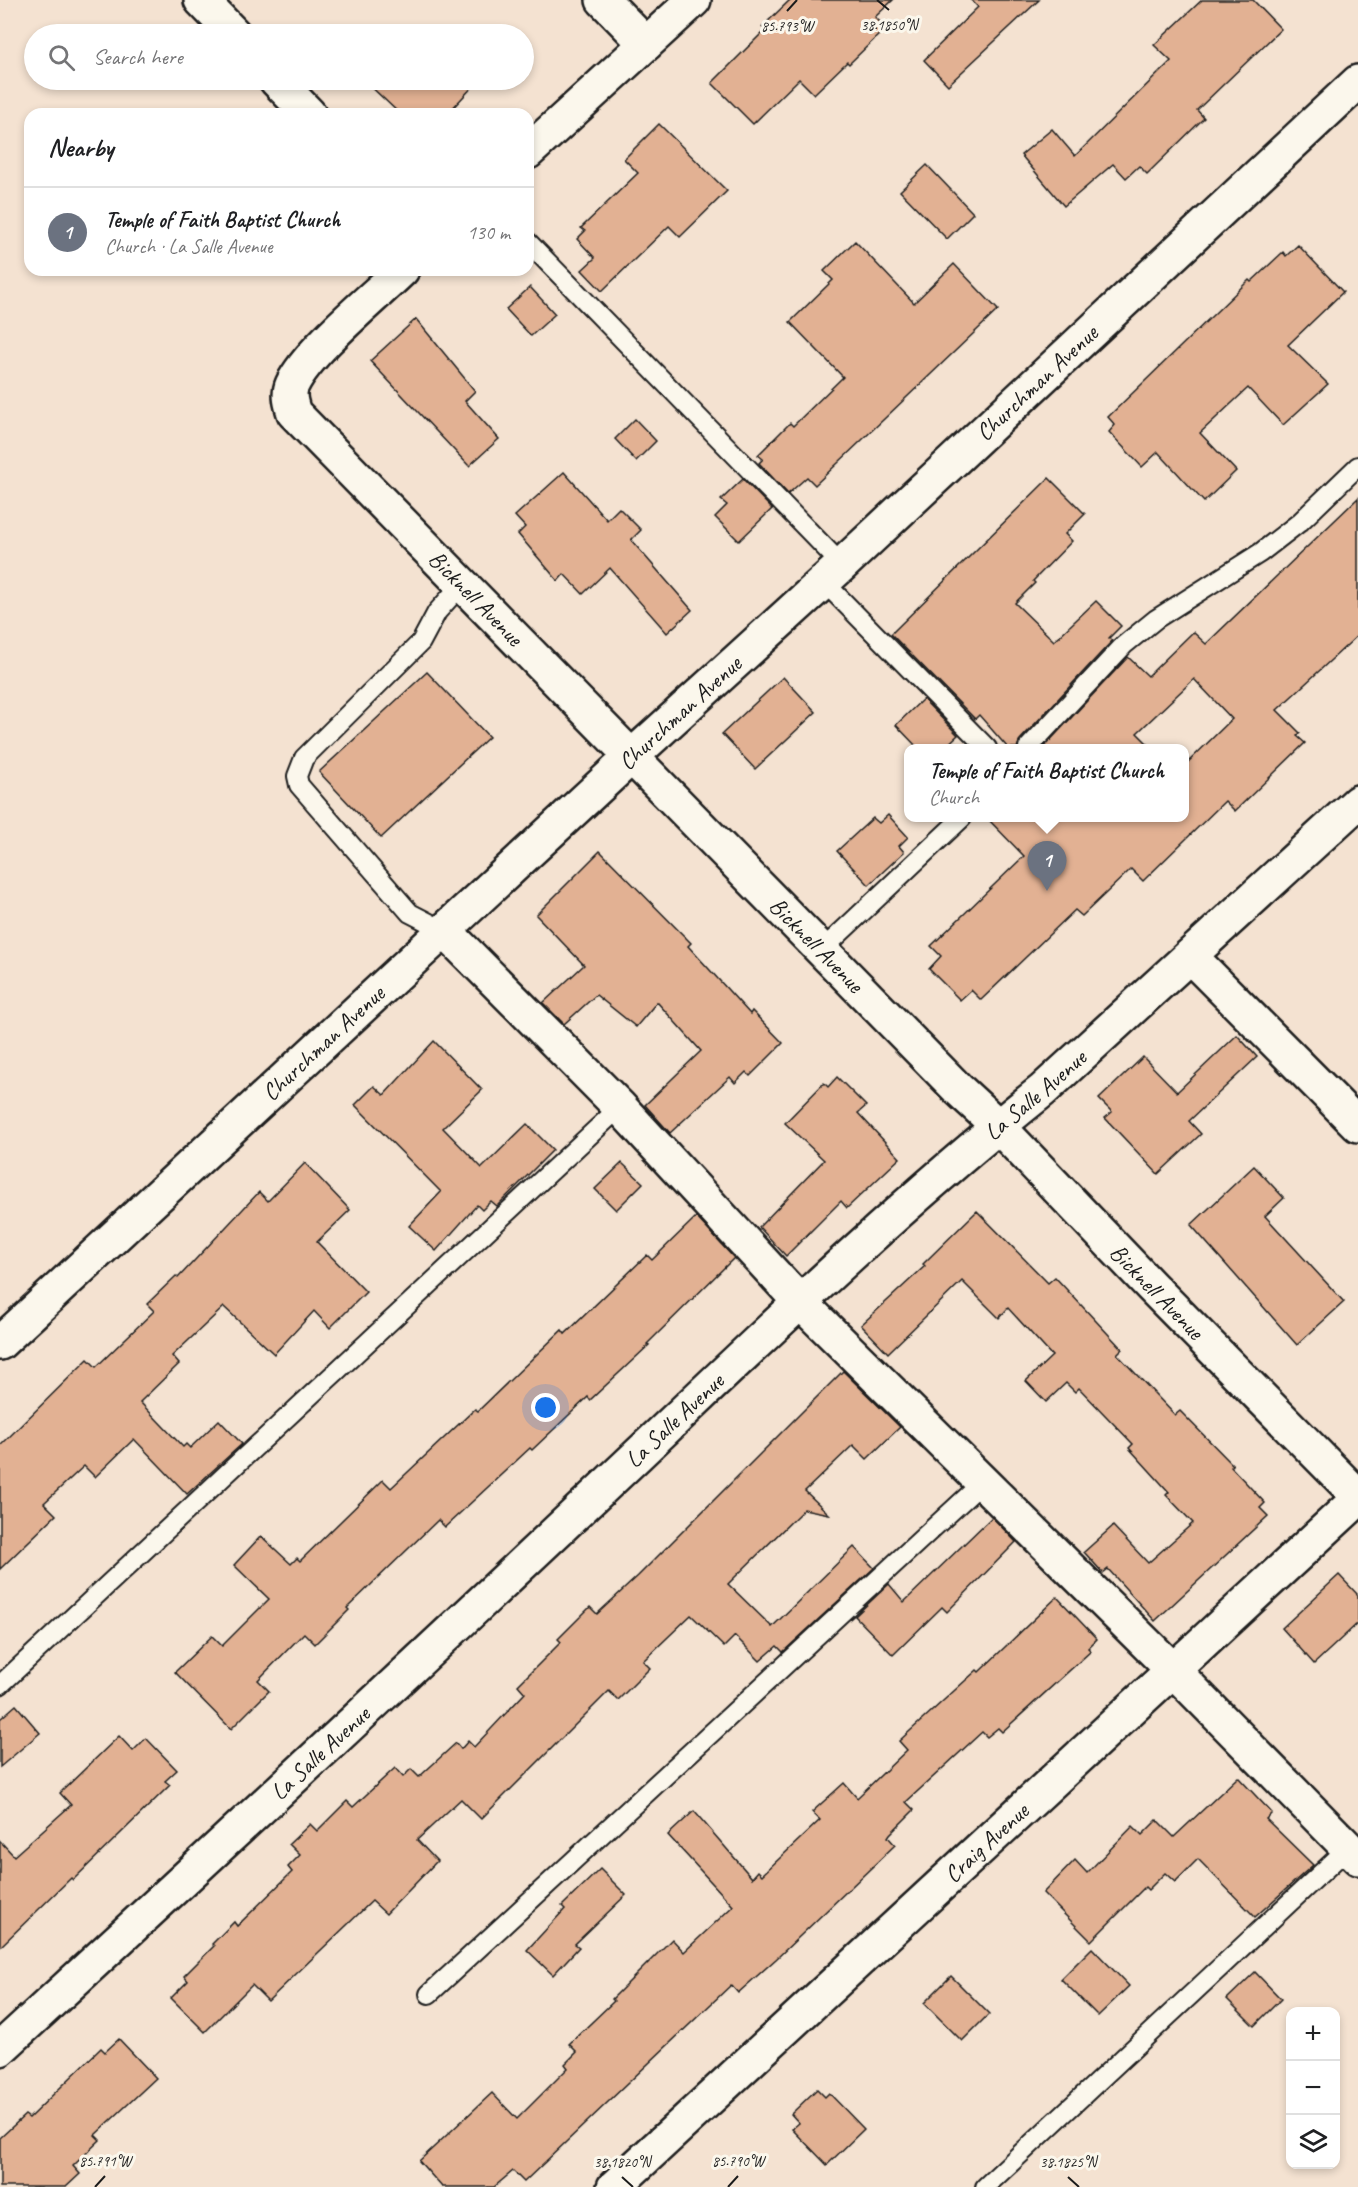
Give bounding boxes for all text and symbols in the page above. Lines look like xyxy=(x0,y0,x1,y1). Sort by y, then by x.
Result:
text: 38.1850°N xyxy=(861,16,920,35)
text: 85.793°W xyxy=(761,17,816,36)
search box xyxy=(24,24,534,90)
icon: search xyxy=(45,41,78,74)
text: Search here xyxy=(93,43,183,71)
text: Nearby xyxy=(48,131,113,164)
text: Temple of Faith Baptist Church xyxy=(105,206,340,234)
text: 1 xyxy=(63,220,72,245)
text: 130 m xyxy=(467,220,510,245)
text: Church · La Salle Avenue xyxy=(105,234,272,259)
street label: Churchman Avenue xyxy=(969,317,1106,447)
street label: Bicknell Avenue xyxy=(422,544,531,654)
street label: Churchman Avenue xyxy=(612,648,749,776)
popup xyxy=(904,744,1189,822)
text: Temple of Faith Baptist Church xyxy=(929,757,1164,785)
text: Church xyxy=(929,785,979,810)
pin: 1 xyxy=(1028,842,1066,891)
street label: Bicknell Avenue xyxy=(763,891,871,1000)
street label: Churchman Avenue xyxy=(256,977,392,1107)
street label: La Salle Avenue xyxy=(978,1041,1094,1147)
street label: Bicknell Avenue xyxy=(1104,1237,1212,1347)
street label: La Salle Avenue xyxy=(619,1365,732,1474)
your location xyxy=(531,1393,560,1422)
street label: La Salle Avenue xyxy=(264,1698,378,1806)
street label: Craig Avenue xyxy=(938,1795,1036,1889)
map controls xyxy=(1286,2007,1340,2169)
button: + xyxy=(1286,2007,1340,2061)
button: − xyxy=(1286,2061,1340,2115)
button: layers xyxy=(1286,2115,1340,2169)
text: 85.791°W xyxy=(79,2152,134,2171)
text: 85.790°W xyxy=(712,2152,767,2171)
text: 38.1820°N xyxy=(594,2153,653,2172)
text: 38.1825°N xyxy=(1040,2153,1099,2172)

